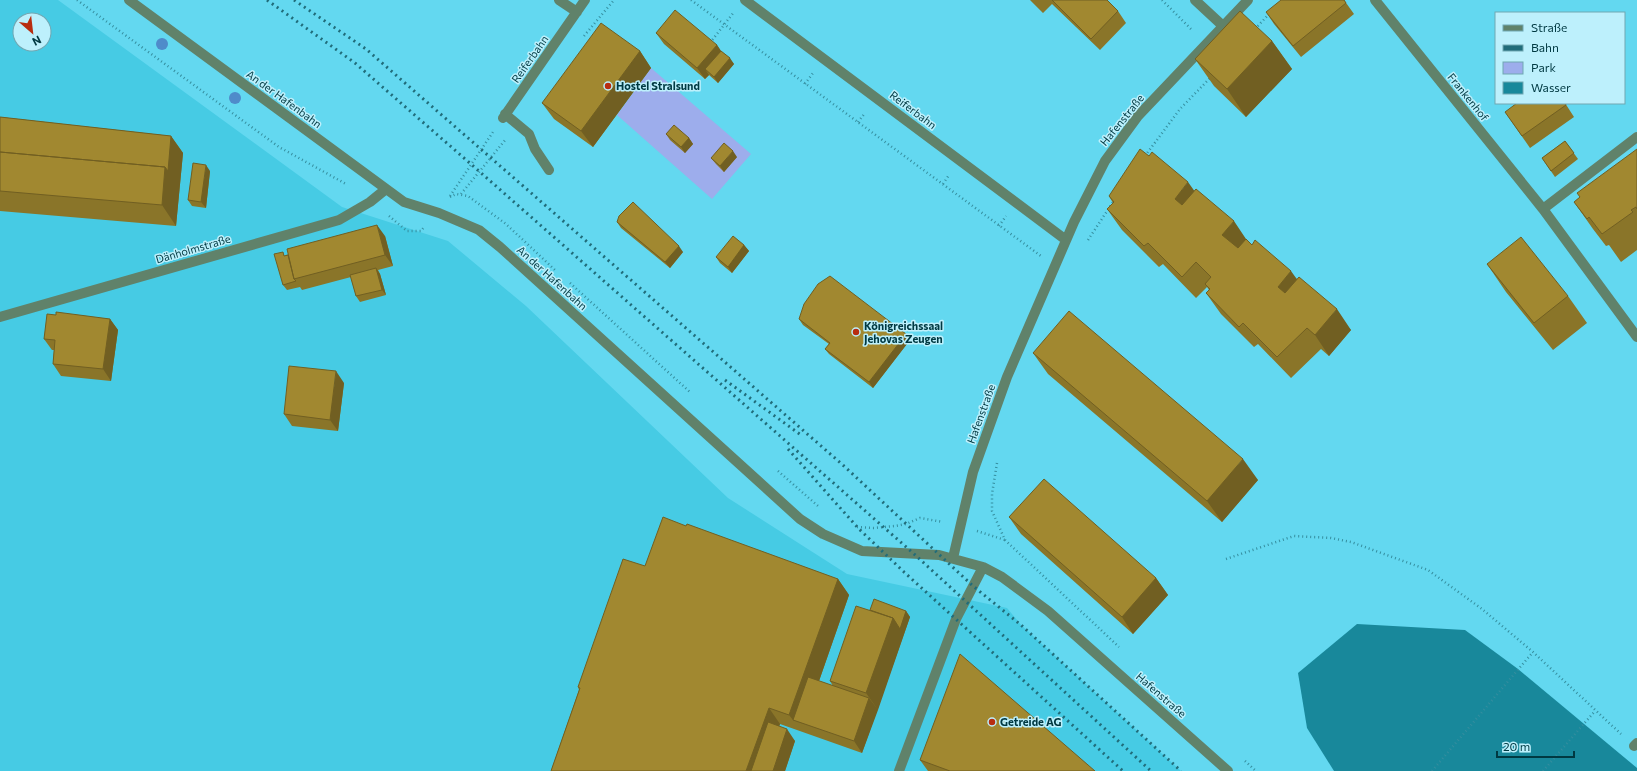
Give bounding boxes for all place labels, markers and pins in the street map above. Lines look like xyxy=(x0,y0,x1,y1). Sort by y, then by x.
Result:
place label: Hostel Stralsund xyxy=(616,79,700,92)
marker: Hostel Stralsund xyxy=(603,81,613,91)
place label: Königreichssaal Jehovas Zeugen xyxy=(864,319,943,346)
marker: Königreichssaal Jehovas Zeugen xyxy=(851,327,861,337)
place label: Getreide AG xyxy=(1000,715,1062,728)
marker: Getreide AG xyxy=(987,717,997,727)

